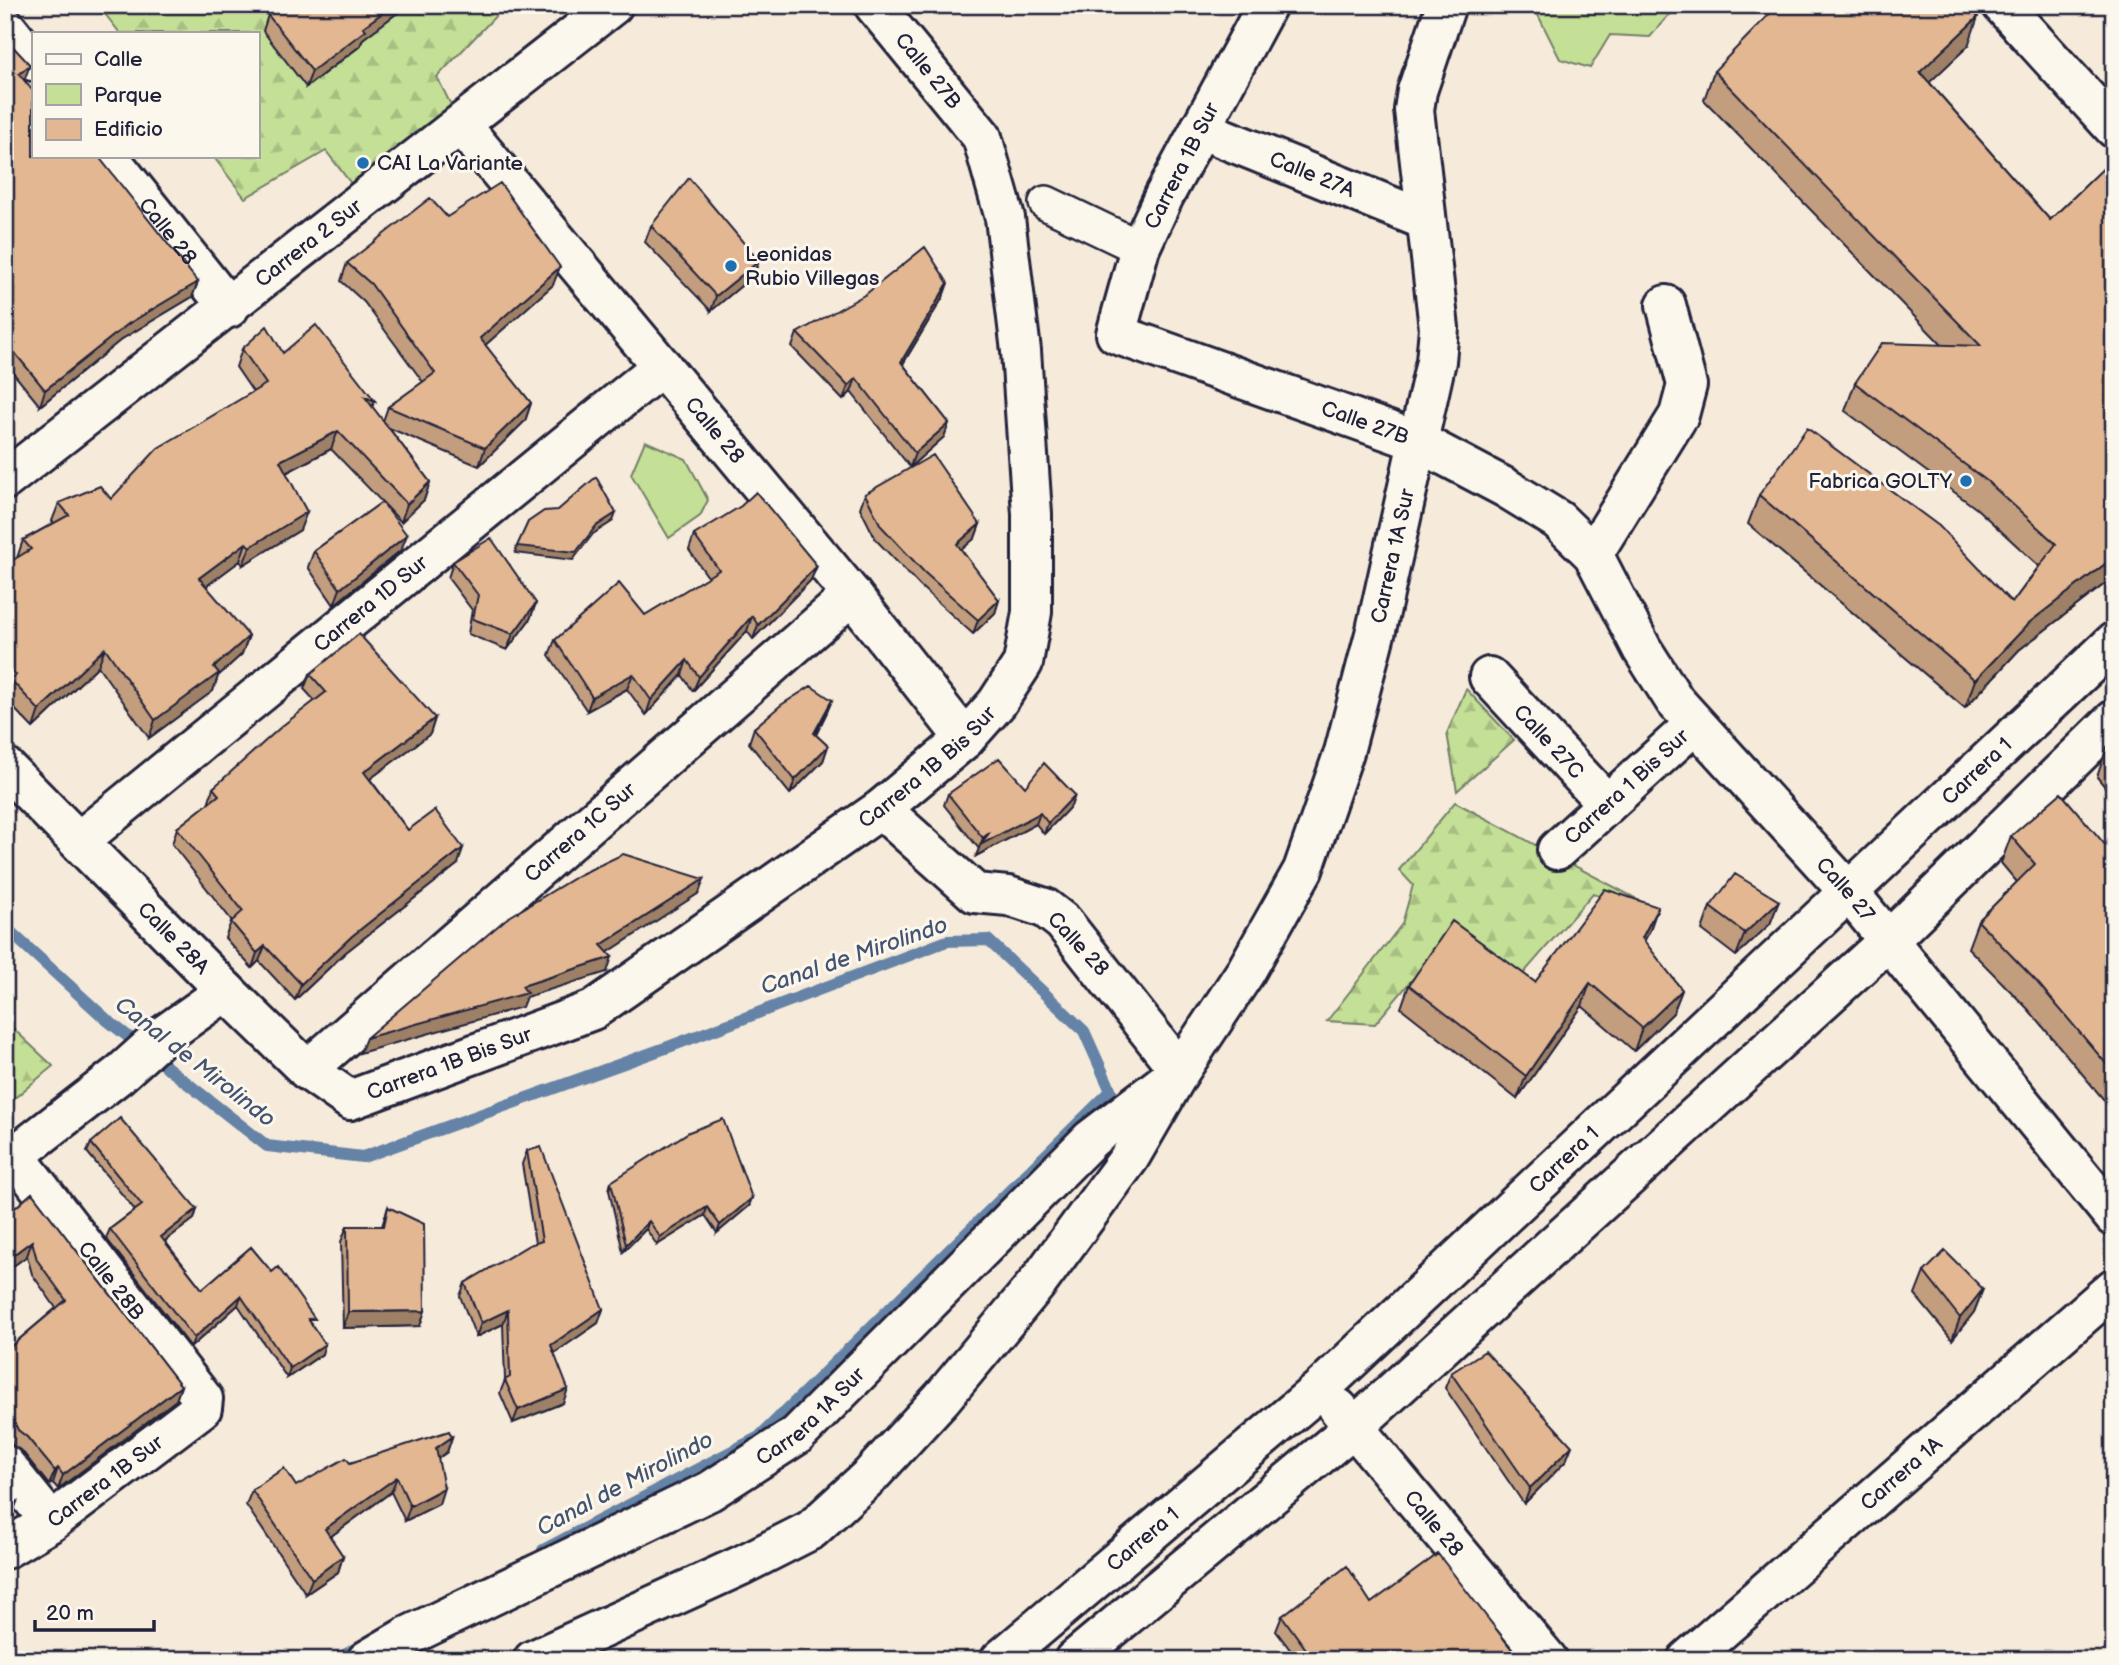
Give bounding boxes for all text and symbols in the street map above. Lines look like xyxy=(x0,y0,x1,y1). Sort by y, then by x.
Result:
street label: Calle 27B xyxy=(890,28,966,114)
legend xyxy=(32,32,259,158)
text: Calle xyxy=(94,47,143,72)
text: Parque xyxy=(94,83,162,108)
street label: Carrera 1B Sur xyxy=(1139,98,1225,233)
text: Edificio xyxy=(94,117,163,142)
street label: Calle 27A xyxy=(1266,146,1359,203)
place label: CAI La Variante xyxy=(377,151,523,176)
marker: CAI La Variante xyxy=(355,155,371,171)
street label: Calle 28 xyxy=(133,192,202,270)
street label: Carrera 2 Sur xyxy=(250,193,367,292)
place label: Leonidas Rubio Villegas xyxy=(745,242,879,291)
marker: Leonidas Rubio Villegas xyxy=(723,258,739,274)
street label: Calle 28 xyxy=(680,392,750,468)
street label: Calle 27B xyxy=(1318,396,1412,450)
place label: Fabrica GOLTY xyxy=(1808,469,1953,494)
marker: Fabrica GOLTY xyxy=(1958,473,1974,489)
street label: Carrera 1A Sur xyxy=(1365,486,1420,626)
street label: Carrera 1D Sur xyxy=(309,549,433,657)
street label: Calle 27C xyxy=(1508,699,1589,784)
street label: Carrera 1B Bis Sur xyxy=(854,700,1001,833)
street label: Carrera 1 Bis Sur xyxy=(1559,723,1694,850)
street label: Carrera 1 xyxy=(1936,732,2017,810)
street label: Carrera 1C Sur xyxy=(519,777,641,887)
street label: Calle 27 xyxy=(1811,852,1881,927)
street label: Calle 28A xyxy=(132,896,215,979)
street label: Calle 28 xyxy=(1042,907,1114,981)
water label: Canal de Mirolindo xyxy=(757,911,951,1001)
water label: Canal de Mirolindo xyxy=(109,991,281,1133)
street label: Carrera 1B Bis Sur xyxy=(363,1021,535,1105)
street label: Carrera 1 xyxy=(1524,1121,1604,1199)
street label: Calle 28B xyxy=(72,1237,150,1325)
street label: Carrera 1A Sur xyxy=(751,1362,870,1471)
water label: Canal de Mirolindo xyxy=(532,1426,718,1542)
street label: Carrera 1B Sur xyxy=(42,1429,168,1533)
street label: Carrera 1A xyxy=(1855,1431,1947,1516)
street label: Calle 28 xyxy=(1399,1485,1469,1562)
street label: Carrera 1 xyxy=(1101,1502,1184,1577)
scale bar xyxy=(35,1588,154,1632)
text: 20 m xyxy=(46,1601,94,1626)

